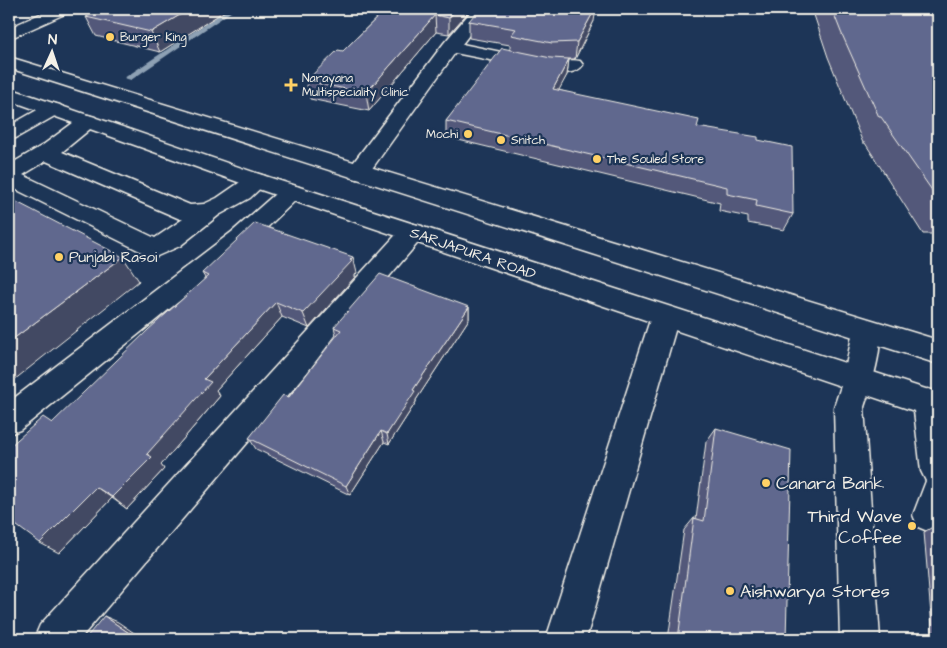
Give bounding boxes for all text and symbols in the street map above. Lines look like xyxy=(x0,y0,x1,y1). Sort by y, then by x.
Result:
north arrow xyxy=(28,28,78,78)
place label: Burger King xyxy=(120,29,187,47)
text: N xyxy=(48,30,58,50)
marker: Burger King xyxy=(104,31,116,43)
place label: Narayana Multispeciality Clinic xyxy=(302,70,409,102)
marker: Narayana Multispeciality Clinic xyxy=(284,78,298,92)
place label: Mochi xyxy=(426,126,458,143)
marker: Mochi xyxy=(462,128,474,140)
place label: Snitch xyxy=(511,132,545,149)
marker: Snitch xyxy=(495,134,507,146)
place label: The Souled Store xyxy=(607,151,705,168)
marker: The Souled Store xyxy=(591,153,603,165)
street label: SARJAPURA ROAD xyxy=(407,222,539,285)
place label: Punjabi Rasoi xyxy=(69,247,158,268)
marker: Punjabi Rasoi xyxy=(53,251,65,263)
place label: Canara Bank xyxy=(776,471,884,496)
marker: Canara Bank xyxy=(760,477,772,489)
place label: Third Wave Coffee xyxy=(808,504,902,550)
marker: Third Wave Coffee xyxy=(906,520,918,532)
place label: Aishwarya Stores xyxy=(740,579,890,605)
marker: Aishwarya Stores xyxy=(724,585,736,597)

